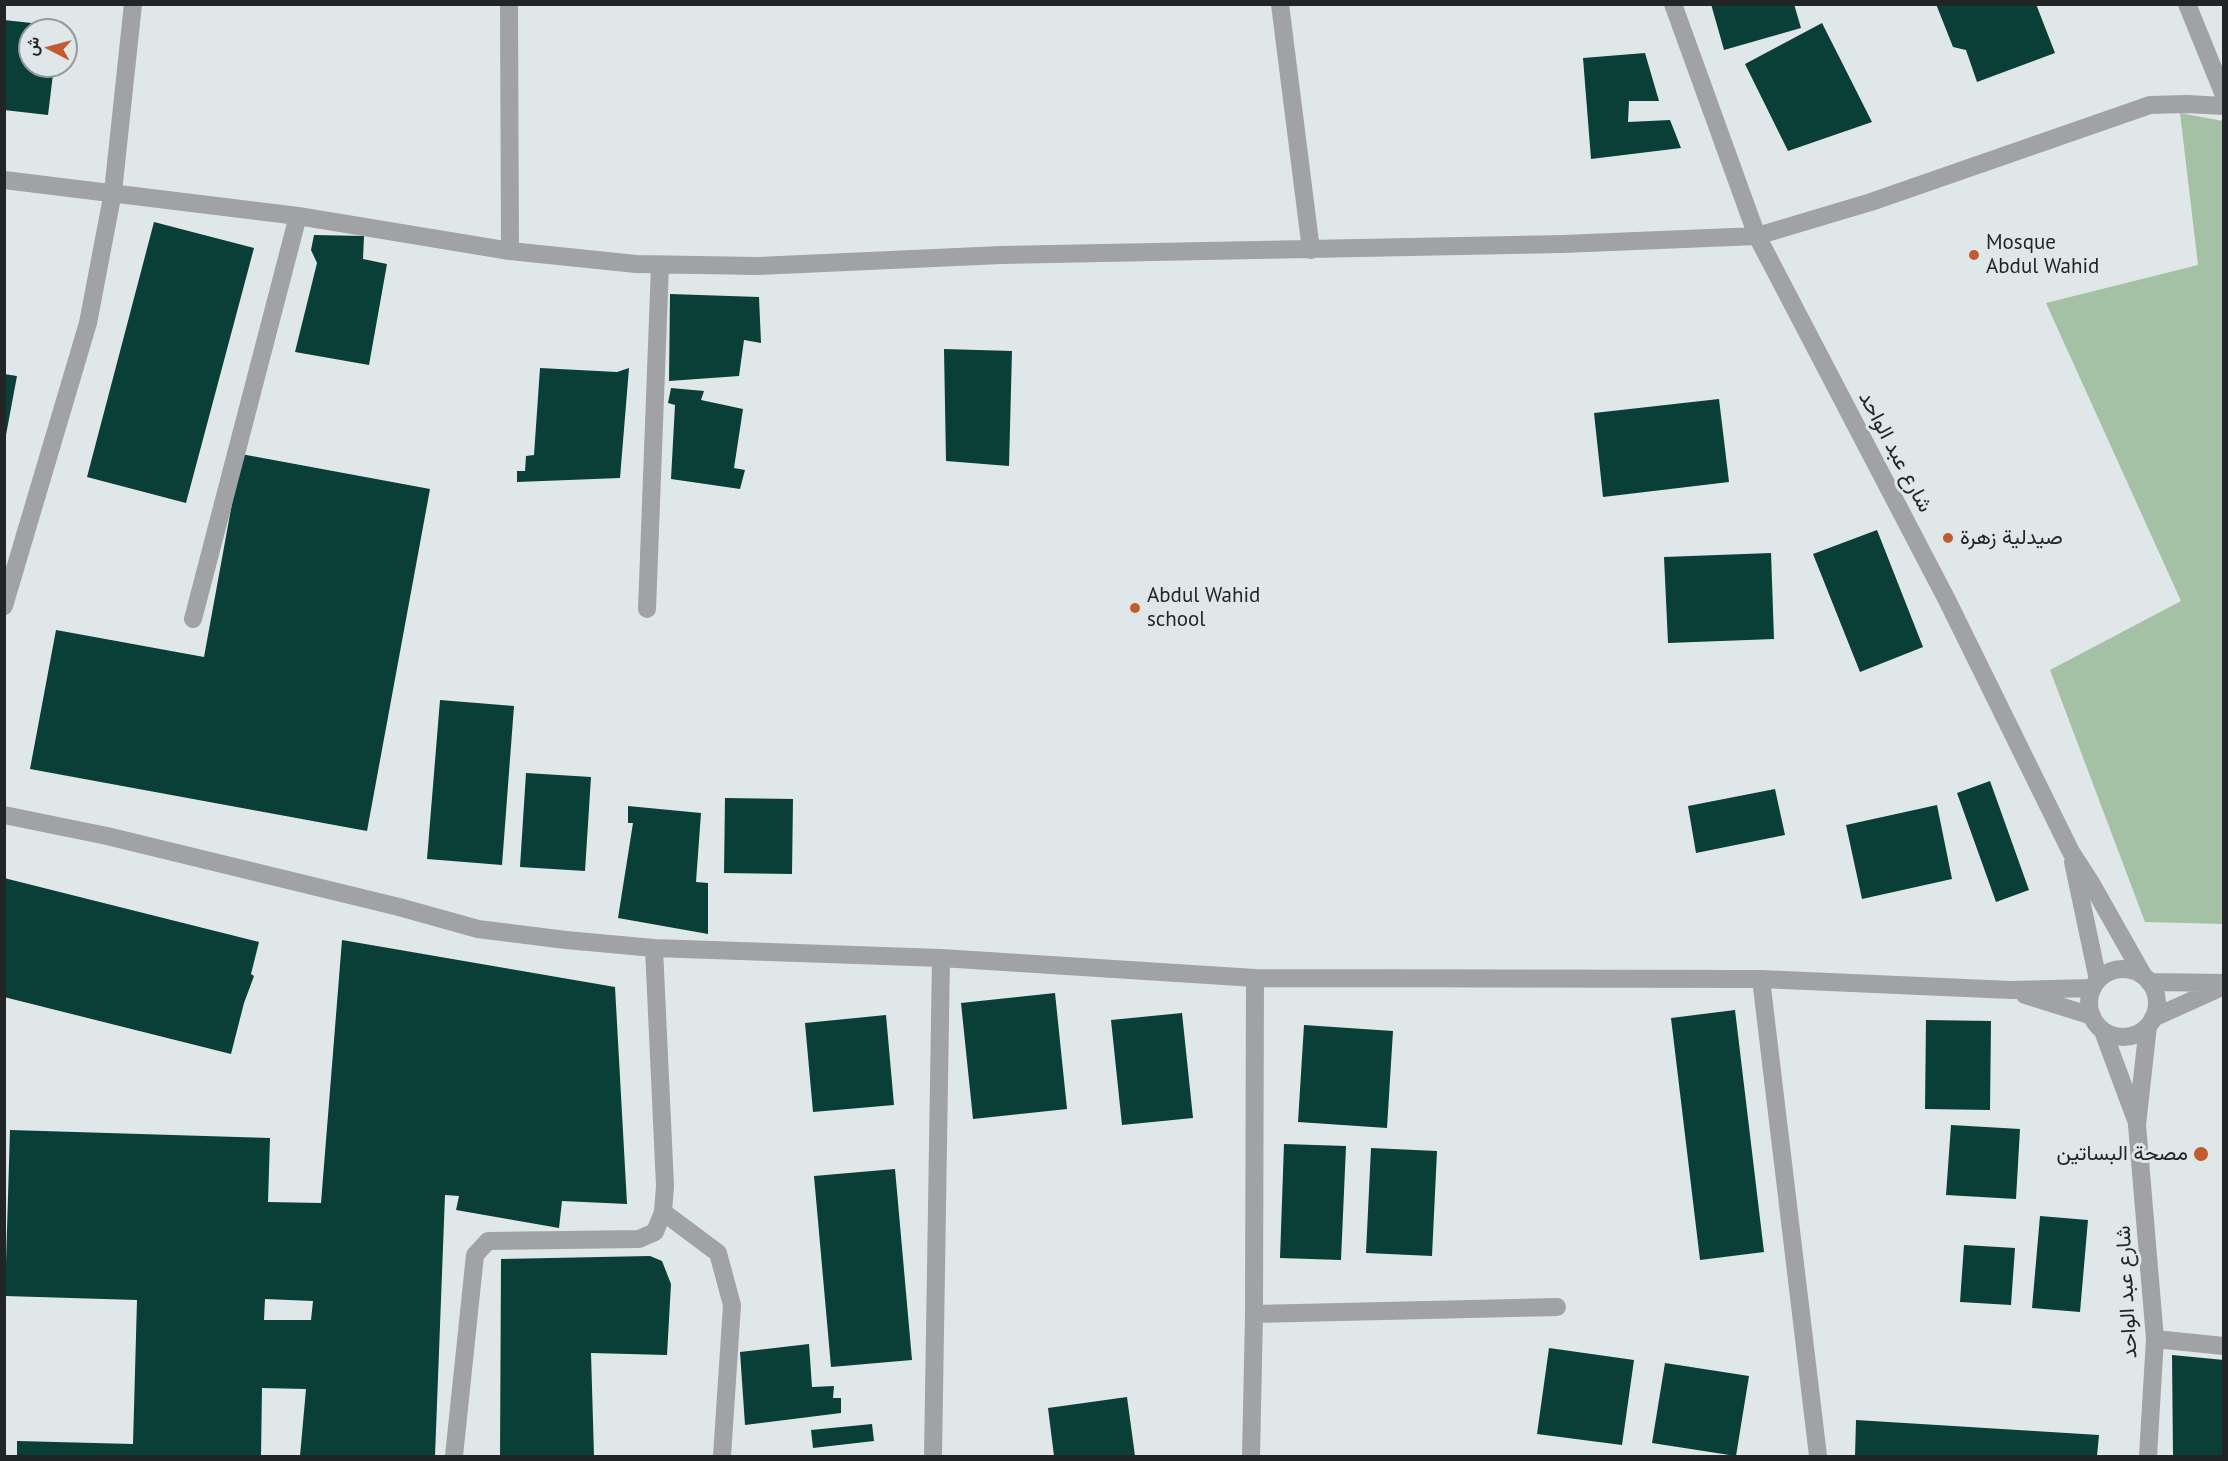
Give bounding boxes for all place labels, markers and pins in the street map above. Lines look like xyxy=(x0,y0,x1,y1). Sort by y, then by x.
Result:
place label: Mosque Abdul Wahid xyxy=(1986,230,2099,280)
marker: Mosque Abdul Wahid xyxy=(1967,248,1981,262)
place label: صيدلية زهرة xyxy=(1960,525,2063,551)
marker: صيدلية زهرة xyxy=(1941,531,1955,545)
place label: Abdul Wahid school xyxy=(1147,583,1260,633)
marker: Abdul Wahid school xyxy=(1128,601,1142,615)
place label: مصحة البساتين xyxy=(2057,1141,2188,1167)
marker: مصحة البساتين xyxy=(2192,1145,2210,1163)

